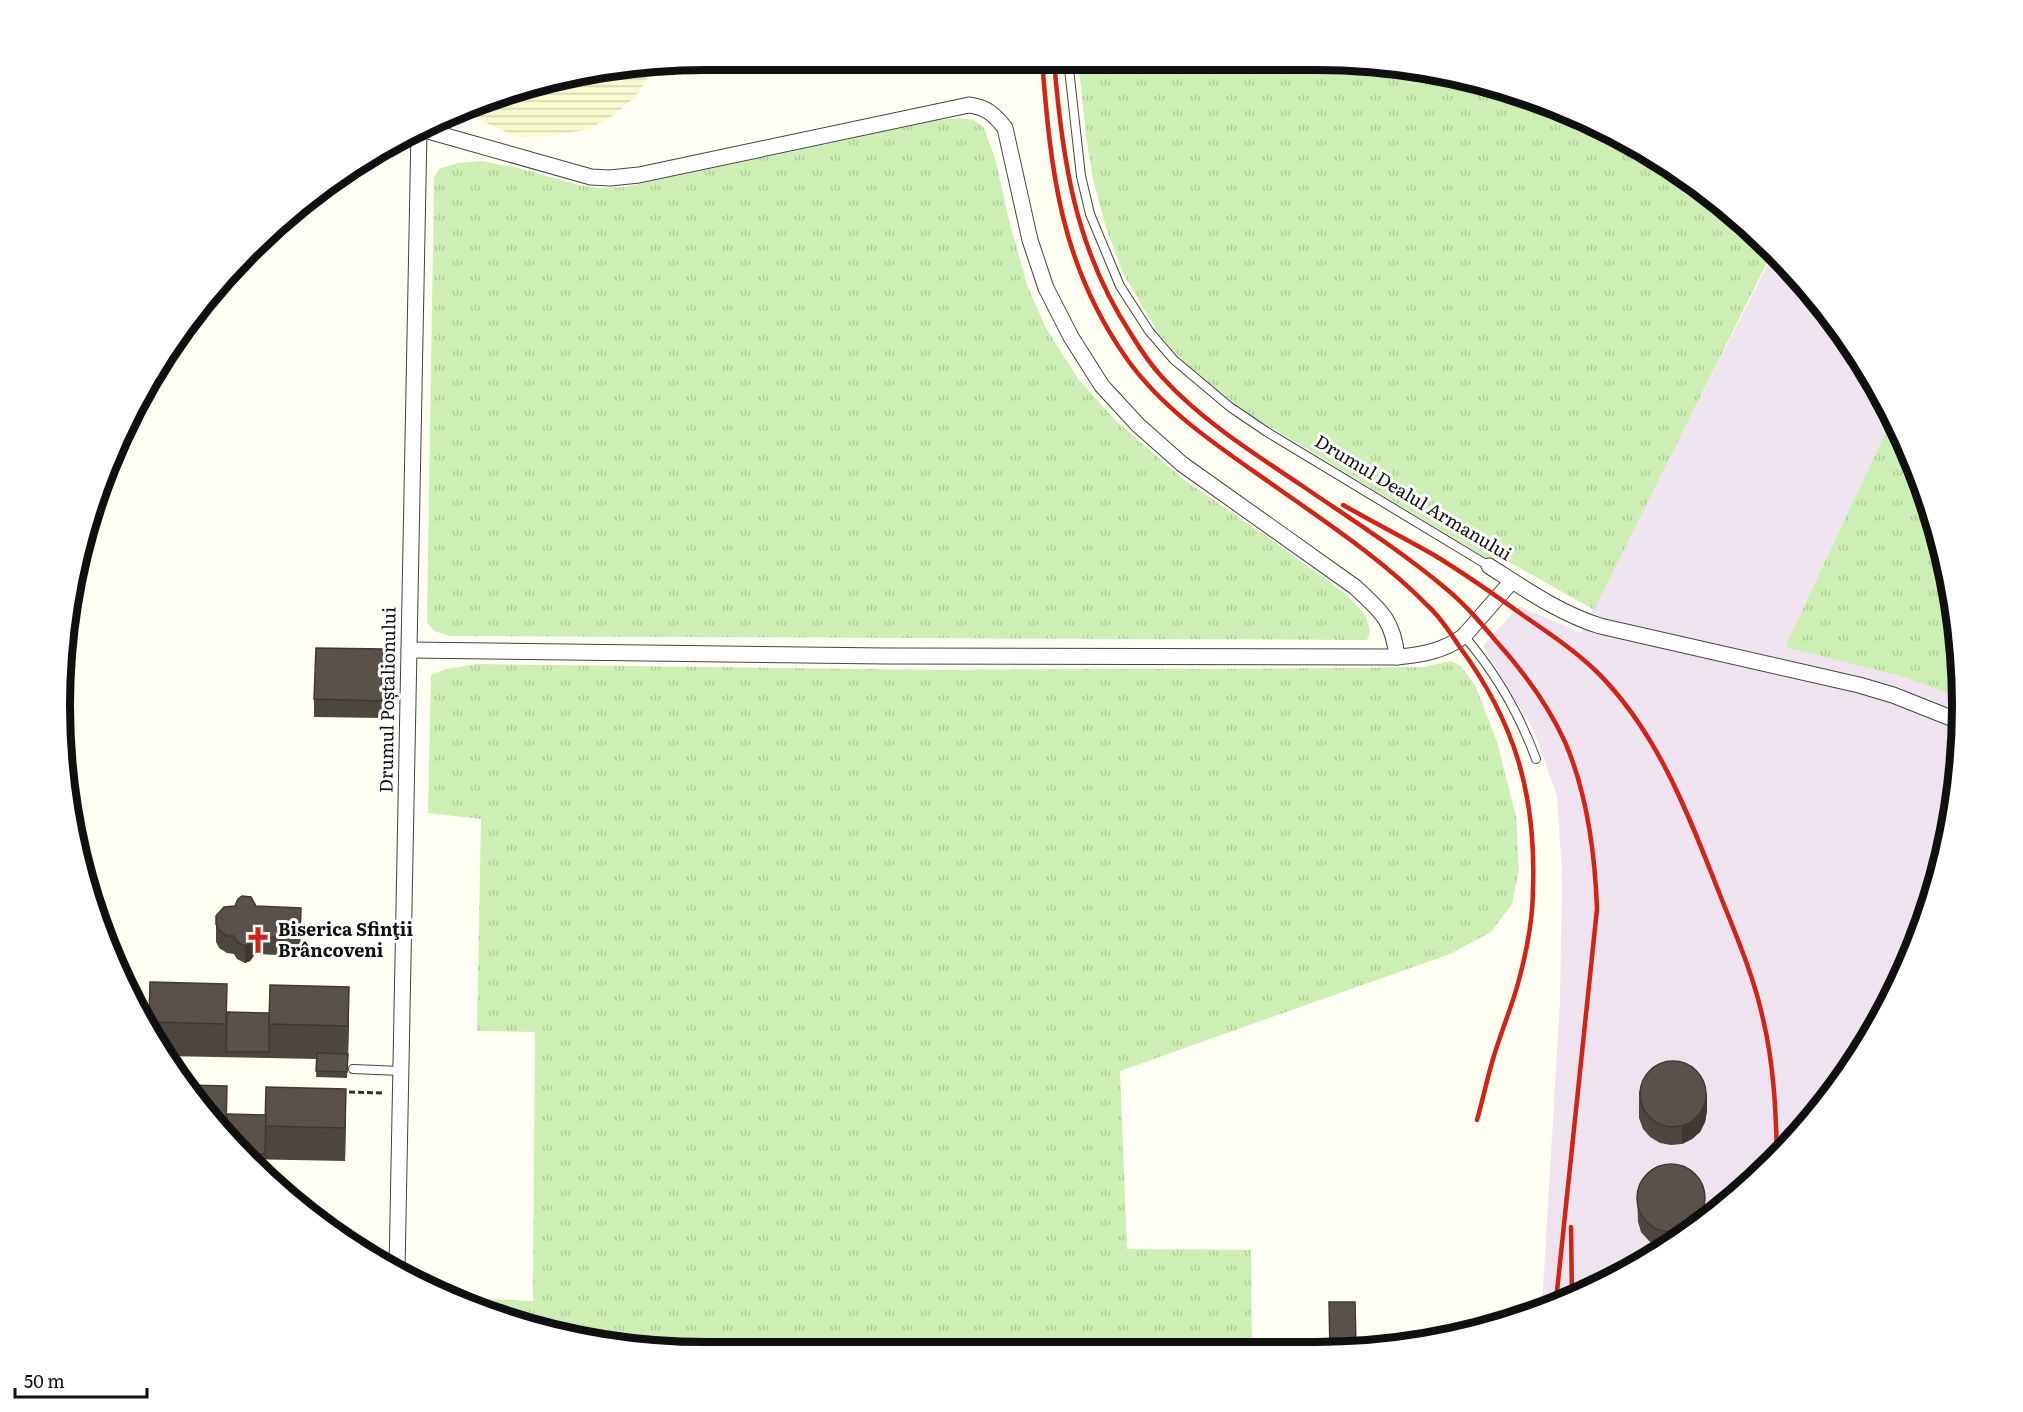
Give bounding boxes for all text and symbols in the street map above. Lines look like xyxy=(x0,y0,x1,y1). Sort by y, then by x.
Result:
street label: Drumul Dealul Armanului xyxy=(1310,427,1517,566)
street label: Drumul Poștalionului xyxy=(371,607,402,793)
place label: Biserica Sfinţii Brâncoveni xyxy=(278,915,413,963)
church icon: Biserica Sfinţii Brâncoveni xyxy=(243,925,273,955)
scale bar xyxy=(15,1361,147,1399)
text: 50 m xyxy=(24,1367,65,1394)

